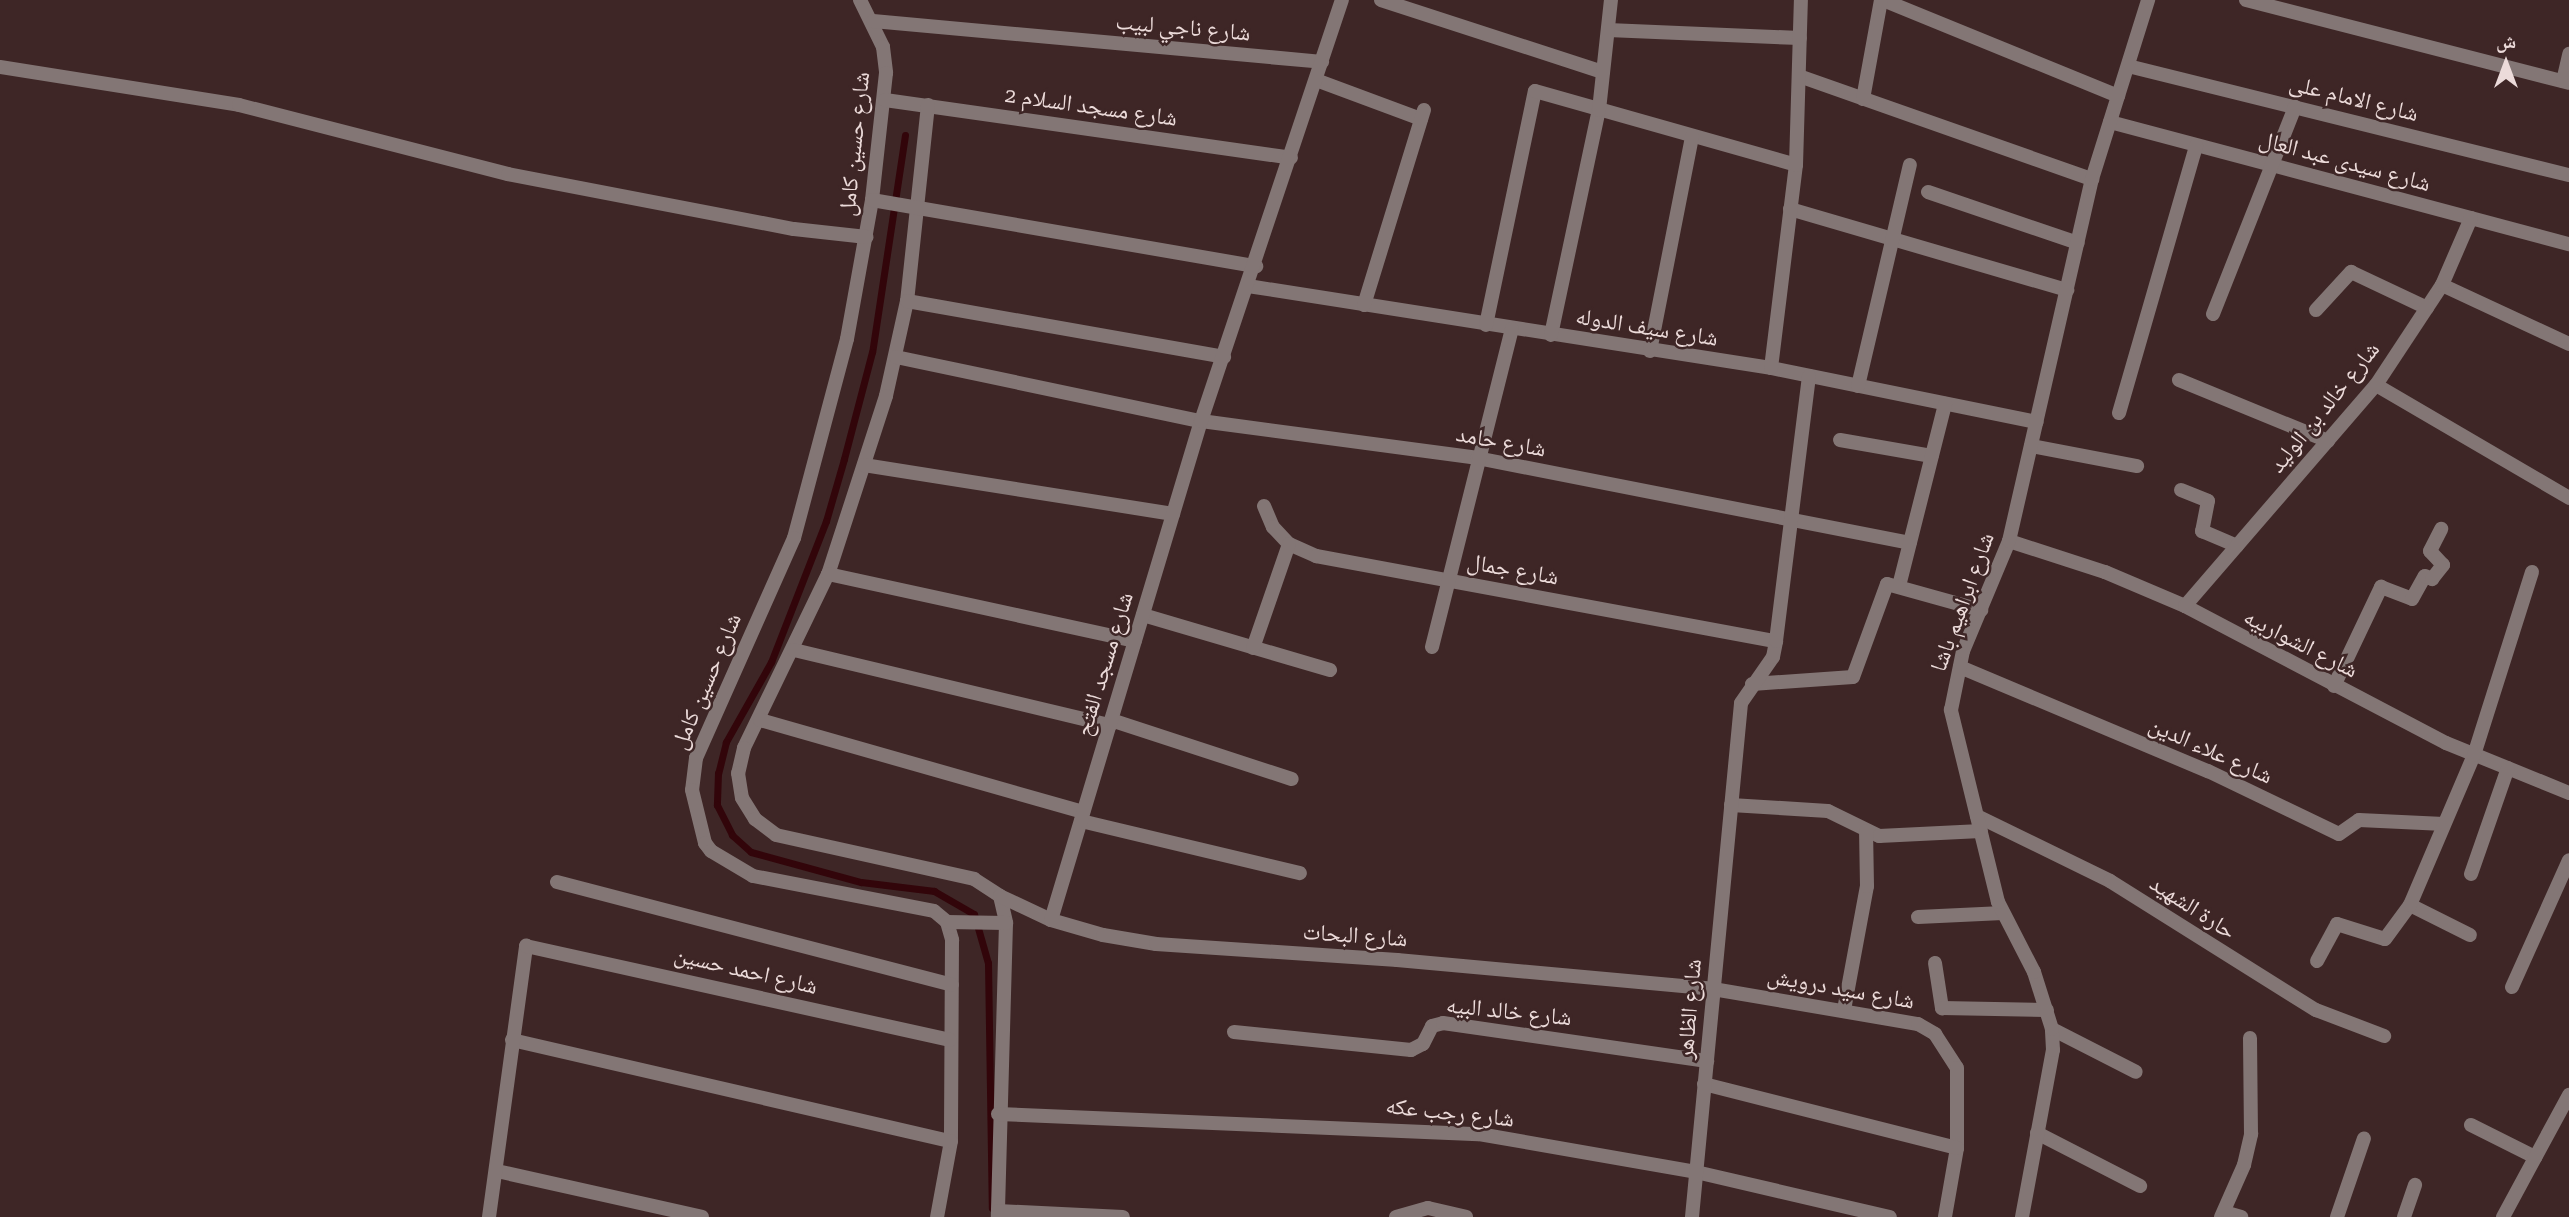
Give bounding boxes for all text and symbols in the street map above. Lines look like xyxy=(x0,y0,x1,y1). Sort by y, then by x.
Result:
street label: شارع ناجي لبيب xyxy=(1114,7,1252,47)
north arrow xyxy=(2471,28,2541,98)
text: ش xyxy=(2496,30,2516,53)
street label: شارع الامام على xyxy=(2287,69,2421,127)
street label: شارع حسين كامل xyxy=(833,70,875,218)
street label: شارع مسجد السلام 2 xyxy=(1003,80,1179,132)
street label: شارع سيدى عبد العال xyxy=(2256,125,2434,197)
street label: شارع سيف الدوله xyxy=(1574,302,1720,352)
street label: شارع خالد بن الوليد xyxy=(2263,336,2385,478)
street label: شارع حامد xyxy=(1454,420,1548,462)
street label: شارع ابراهيم باشا xyxy=(1924,529,2000,675)
street label: شارع جمال xyxy=(1465,547,1561,591)
street label: شارع مسجد الفتح xyxy=(1069,589,1139,739)
street label: شارع الشواربيه xyxy=(2239,602,2363,684)
street label: شارع حسين كامل xyxy=(665,609,747,753)
street label: شارع علاء الدين xyxy=(2145,710,2277,790)
street label: حارة الشهيد xyxy=(2145,869,2241,945)
street label: شارع البحات xyxy=(1302,918,1408,952)
street label: شارع احمد حسين xyxy=(672,940,820,1000)
street label: شارع الظاهر xyxy=(1671,958,1707,1060)
street label: شارع سيد درويش xyxy=(1765,961,1917,1015)
street label: شارع خالد البيه xyxy=(1445,991,1573,1031)
street label: شارع رجب عكه xyxy=(1384,1092,1516,1132)

